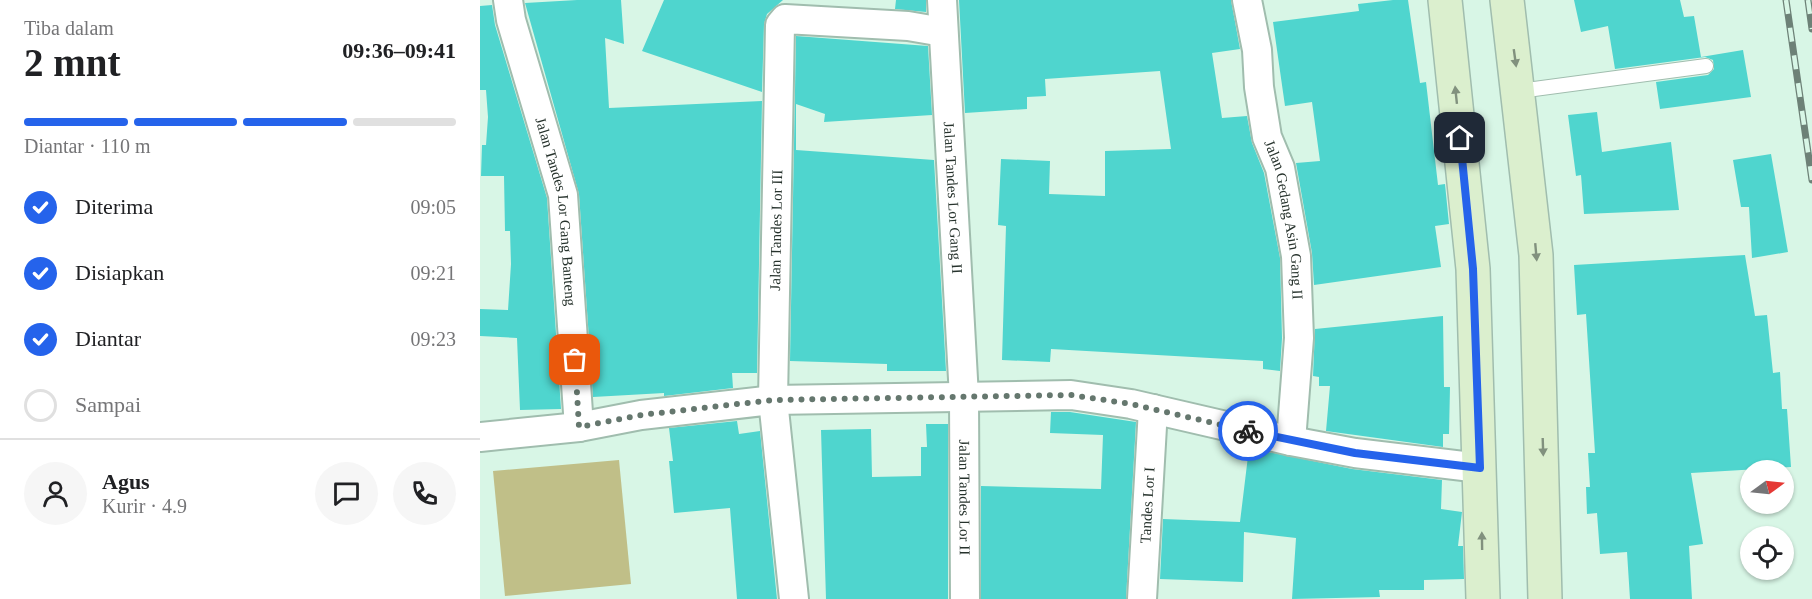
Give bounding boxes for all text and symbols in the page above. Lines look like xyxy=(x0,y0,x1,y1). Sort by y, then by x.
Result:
text: Tiba dalam xyxy=(24,17,114,39)
text: 09:36–09:41 xyxy=(342,38,456,63)
text: 2 mnt xyxy=(24,41,120,84)
one-way arrow xyxy=(1510,49,1519,68)
one-way arrow xyxy=(1451,85,1461,104)
pin xyxy=(1434,112,1485,163)
street label: Jalan Tandes Lor Gang Banteng xyxy=(532,115,579,307)
street label: Jalan Tandes Lor Gang II xyxy=(941,121,965,274)
icon: home xyxy=(1443,121,1476,154)
text: Diantar · 110 m xyxy=(24,135,150,157)
street label: Jalan Gedang Asin Gang II xyxy=(1261,138,1306,300)
street label: Jalan Tandes Lor III xyxy=(767,170,785,291)
icon: check xyxy=(24,191,57,224)
text: Diterima xyxy=(75,194,153,219)
text: 09:05 xyxy=(410,196,456,218)
one-way arrow xyxy=(1531,242,1541,261)
icon: check xyxy=(24,257,57,290)
text: Disiapkan xyxy=(75,260,164,285)
text: 09:21 xyxy=(410,262,456,284)
icon: check xyxy=(24,323,57,356)
text: Diantar xyxy=(75,326,141,351)
text: 09:23 xyxy=(410,328,456,350)
pin xyxy=(549,334,600,385)
icon: bag xyxy=(558,343,591,376)
text: Sampai xyxy=(75,392,141,417)
courier xyxy=(1218,401,1278,461)
icon: bike xyxy=(1232,415,1265,448)
one-way arrow xyxy=(1538,437,1547,456)
street label: Jalan Tandes Lor II xyxy=(956,439,973,555)
north arrow xyxy=(1740,460,1794,514)
map controls xyxy=(1740,460,1794,580)
button: person xyxy=(24,462,87,525)
button: chat xyxy=(315,462,378,525)
button: phone xyxy=(393,462,456,525)
street label: Tandes Lor I xyxy=(1137,467,1158,544)
text: Agus xyxy=(102,469,150,494)
text: Kurir · 4.9 xyxy=(102,495,187,517)
button: locate xyxy=(1740,526,1794,580)
one-way arrow xyxy=(1477,531,1487,550)

